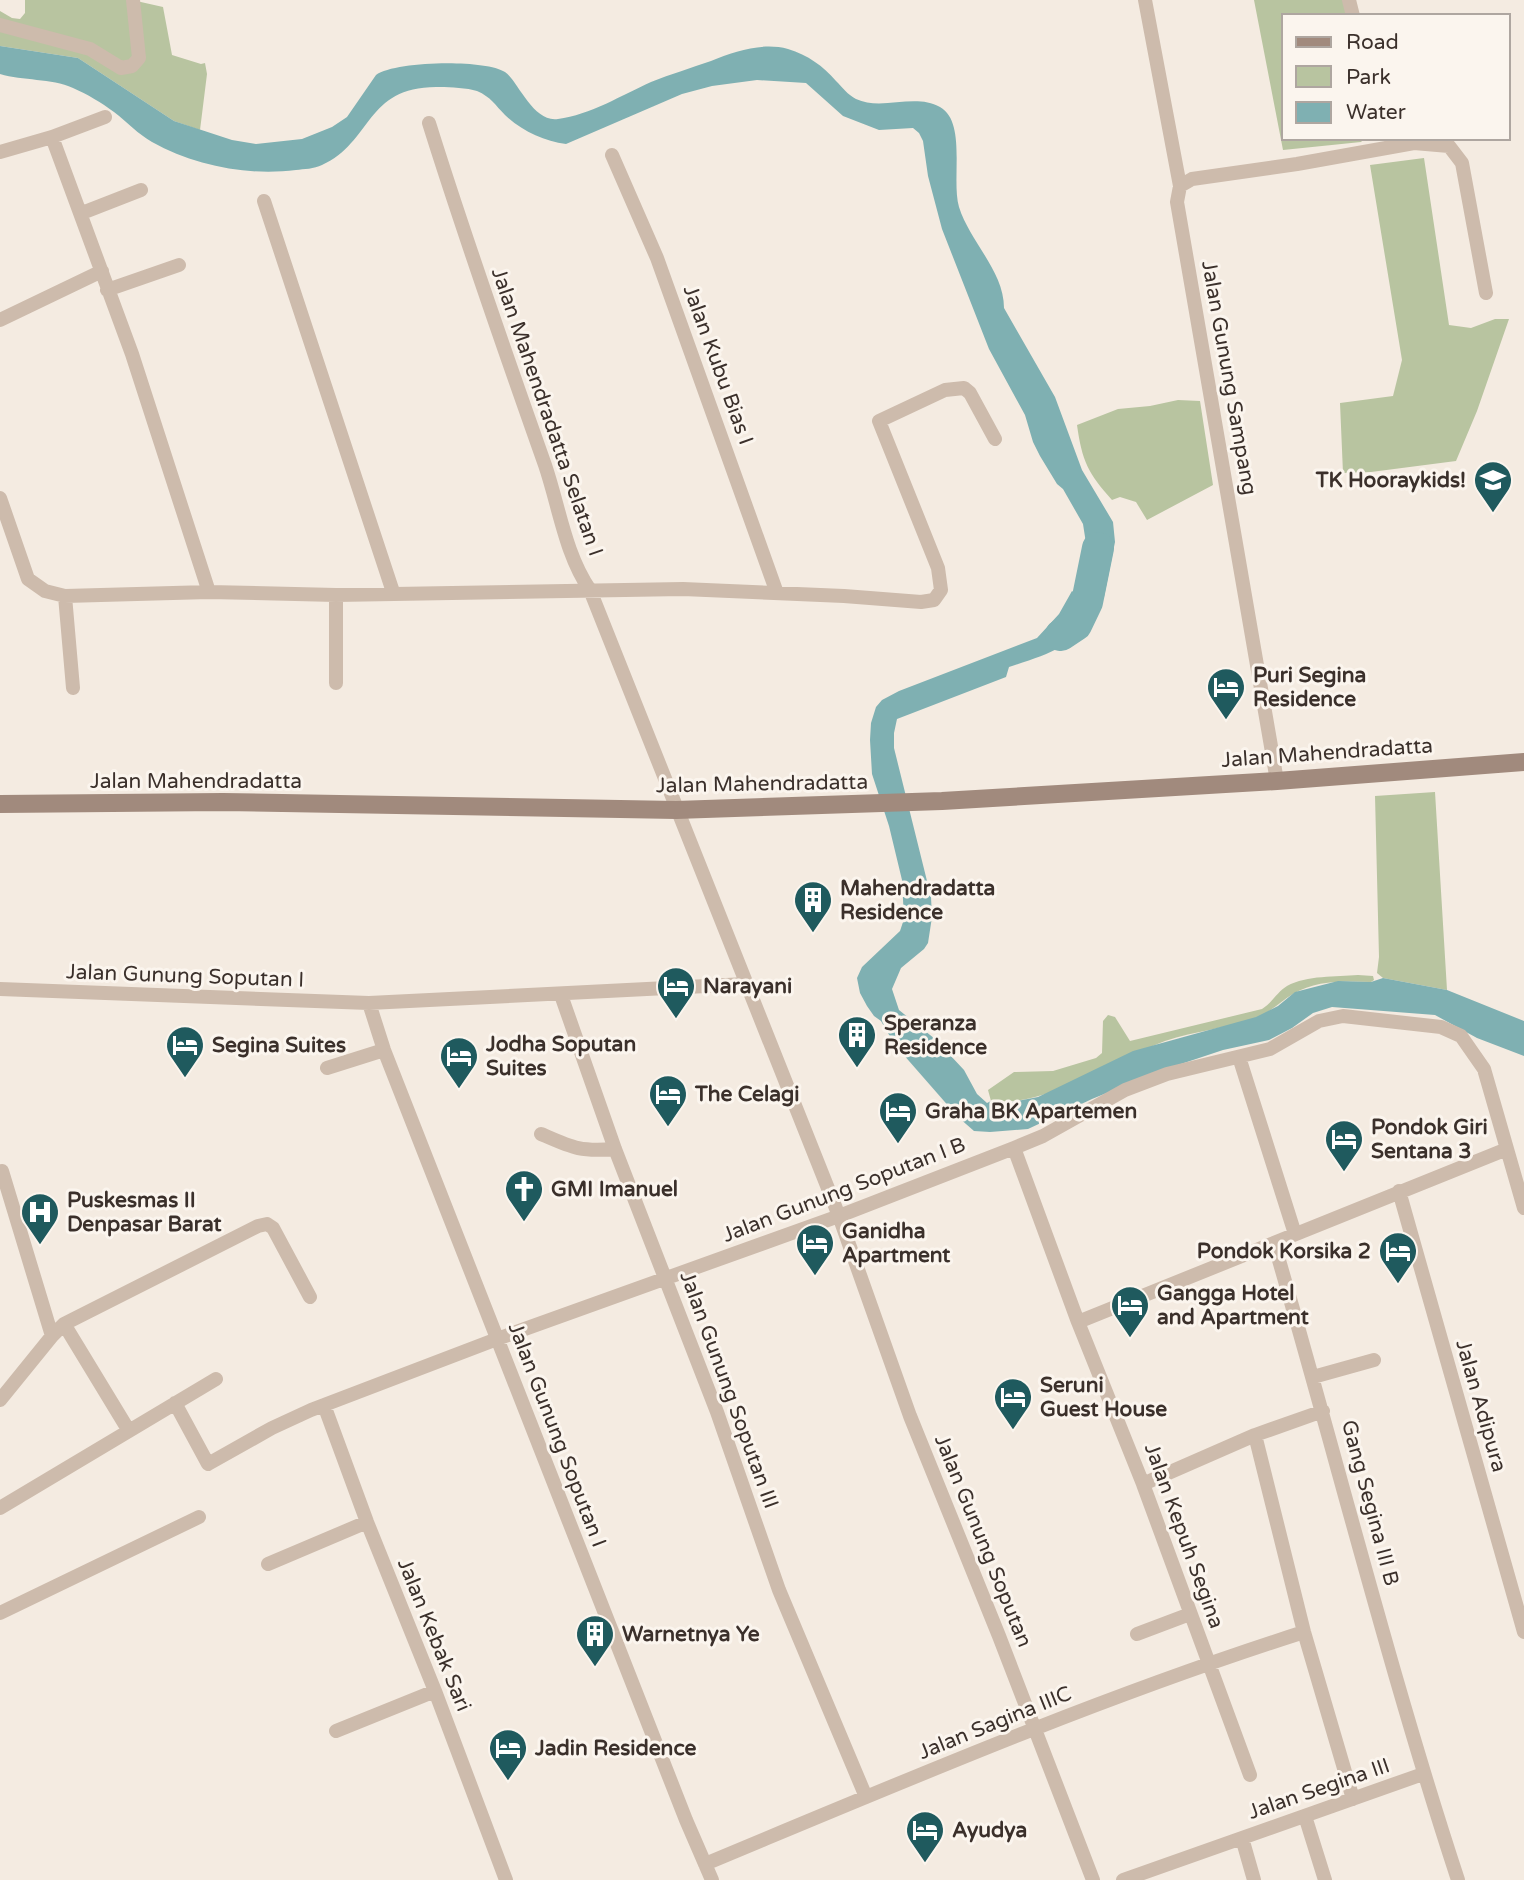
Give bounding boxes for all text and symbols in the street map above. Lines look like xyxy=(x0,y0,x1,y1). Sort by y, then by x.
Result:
legend xyxy=(1282,14,1510,140)
text: Road xyxy=(1346,30,1399,55)
text: Park xyxy=(1346,65,1391,90)
text: Water xyxy=(1346,100,1406,125)
street label: Jalan Gunung Sampang xyxy=(1196,259,1262,497)
street label: Jalan Mahendradatta Selatan I xyxy=(486,265,608,559)
street label: Jalan Kubu Bias I xyxy=(677,282,759,448)
school or university icon: TK Hooraykids! xyxy=(1472,459,1514,514)
place label: TK Hooraykids! xyxy=(1315,468,1466,493)
place label: Puri Segina Residence xyxy=(1253,663,1366,712)
hotel icon: Puri Segina Residence xyxy=(1205,666,1247,721)
street label: Jalan Mahendradatta xyxy=(1220,733,1434,773)
street label: Jalan Mahendradatta xyxy=(90,769,302,794)
street label: Jalan Mahendradatta xyxy=(656,770,868,798)
place label: Mahendradatta Residence xyxy=(840,876,995,925)
building icon: Mahendradatta Residence xyxy=(792,879,834,934)
street label: Jalan Gunung Soputan I xyxy=(65,959,305,993)
hotel icon: Narayani xyxy=(655,965,697,1020)
place label: Narayani xyxy=(703,974,792,999)
place label: Speranza Residence xyxy=(884,1011,987,1060)
building icon: Speranza Residence xyxy=(836,1014,878,1069)
hotel icon: Segina Suites xyxy=(164,1024,206,1079)
place label: Jodha Soputan Suites xyxy=(485,1032,636,1081)
place label: Segina Suites xyxy=(212,1033,346,1058)
hotel icon: Jodha Soputan Suites xyxy=(438,1035,480,1090)
hotel icon: The Celagi xyxy=(647,1073,689,1128)
place label: The Celagi xyxy=(694,1082,799,1107)
hotel icon: Graha BK Apartemen xyxy=(877,1090,919,1145)
place label: Graha BK Apartemen xyxy=(925,1099,1137,1124)
place label: Pondok Giri Sentana 3 xyxy=(1371,1115,1488,1164)
hotel icon: Pondok Giri Sentana 3 xyxy=(1323,1118,1365,1173)
street label: Jalan Gunung Soputan I B xyxy=(719,1132,969,1248)
church icon: GMI Imanuel xyxy=(503,1168,545,1223)
place label: GMI Imanuel xyxy=(551,1177,678,1202)
place label: Puskesmas II Denpasar Barat xyxy=(67,1188,221,1237)
hospital icon: Puskesmas II Denpasar Barat xyxy=(19,1191,61,1246)
place label: Ganidha Apartment xyxy=(842,1219,950,1268)
hotel icon: Ganidha Apartment xyxy=(794,1222,836,1277)
hotel icon: Pondok Korsika 2 xyxy=(1377,1230,1419,1285)
place label: Pondok Korsika 2 xyxy=(1197,1239,1371,1264)
street label: Jalan Gunung Soputan III xyxy=(674,1268,784,1512)
place label: Gangga Hotel and Apartment xyxy=(1157,1281,1309,1330)
hotel icon: Gangga Hotel and Apartment xyxy=(1109,1284,1151,1339)
street label: Jalan Gunung Soputan I xyxy=(503,1319,611,1551)
street label: Jalan Adipura xyxy=(1450,1337,1512,1475)
place label: Seruni Guest House xyxy=(1040,1373,1167,1422)
hotel icon: Seruni Guest House xyxy=(992,1376,1034,1431)
street label: Gang Segina III B xyxy=(1336,1417,1404,1589)
street label: Jalan Gunung Soputan xyxy=(929,1431,1037,1651)
street label: Jalan Kepuh Segina xyxy=(1139,1440,1229,1632)
street label: Jalan Kebak Sari xyxy=(392,1555,476,1715)
building icon: Warnetnya Ye xyxy=(574,1613,616,1668)
place label: Warnetnya Ye xyxy=(622,1622,760,1647)
street label: Jalan Sagina IIIC xyxy=(915,1681,1075,1765)
hotel icon: Jadin Residence xyxy=(487,1727,529,1782)
place label: Jadin Residence xyxy=(534,1736,696,1761)
street label: Jalan Segina III xyxy=(1245,1753,1393,1825)
hotel icon: Ayudya xyxy=(904,1809,946,1864)
place label: Ayudya xyxy=(952,1818,1027,1843)

